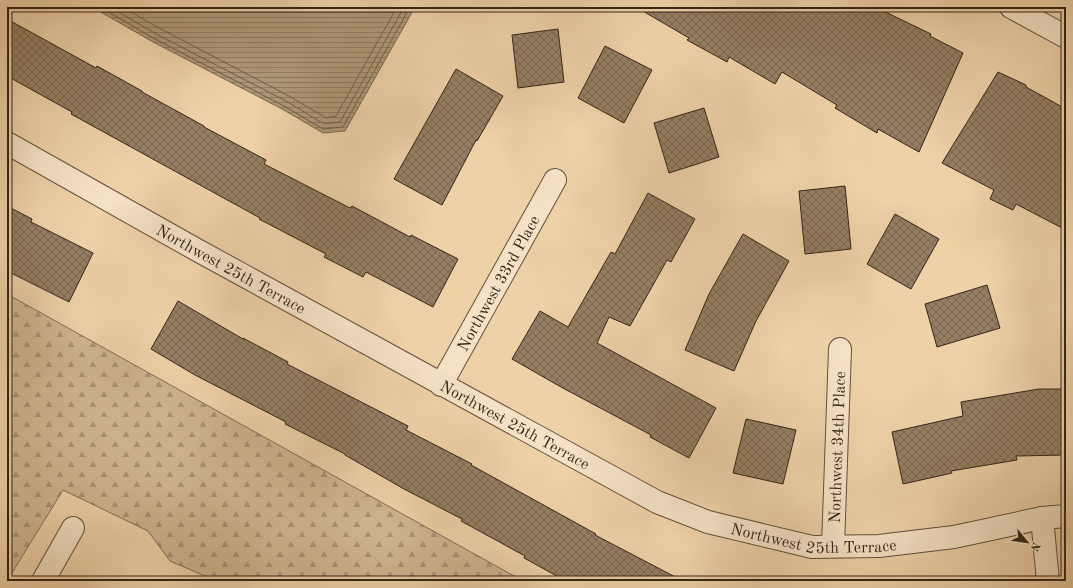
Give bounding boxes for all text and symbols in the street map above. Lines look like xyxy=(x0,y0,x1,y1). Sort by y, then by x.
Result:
street label: Northwest 33rd Place xyxy=(456,213,544,354)
street label: Northwest 25th Terrace xyxy=(153,223,308,318)
street label: Northwest 34th Place xyxy=(828,371,849,523)
street label: Northwest 25th Terrace xyxy=(437,379,592,473)
street label: Northwest 25th Terrace xyxy=(729,522,898,558)
north arrow xyxy=(1007,522,1047,562)
text: N xyxy=(1027,540,1041,553)

